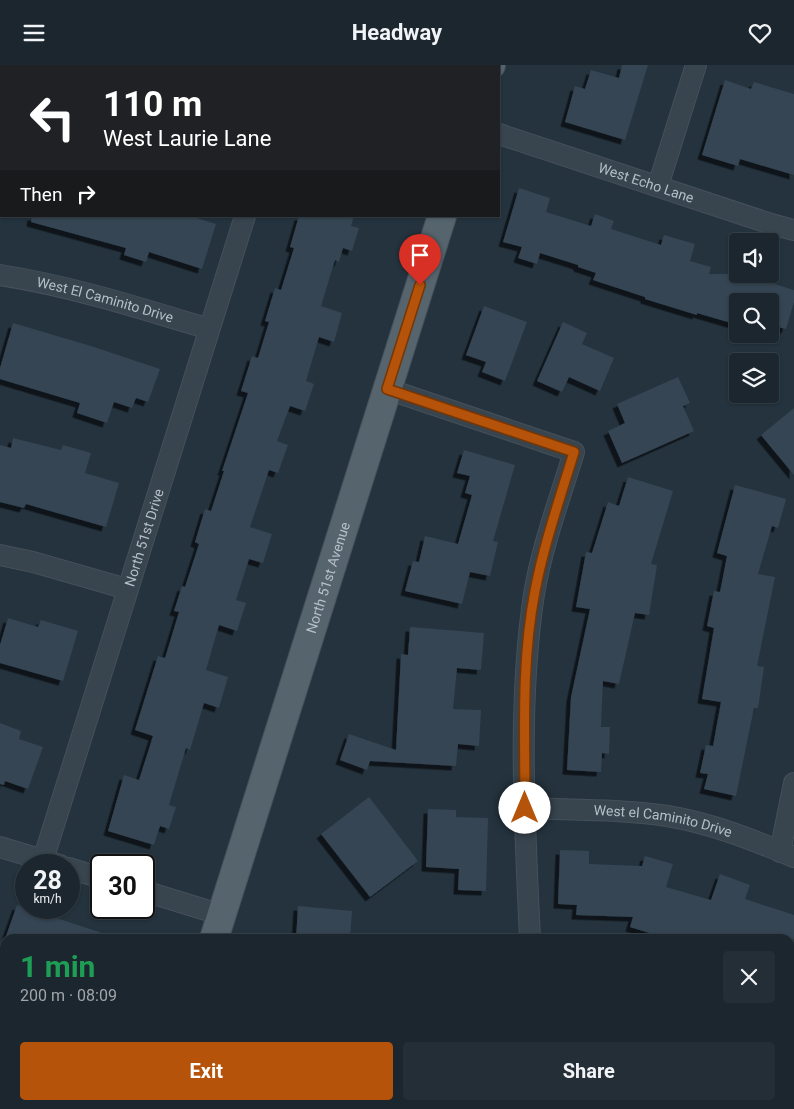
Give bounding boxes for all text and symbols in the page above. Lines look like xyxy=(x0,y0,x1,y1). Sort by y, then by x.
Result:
icon: menu xyxy=(20,19,48,47)
icon: heart xyxy=(746,19,774,47)
text: Headway xyxy=(352,20,442,45)
text: 110 m xyxy=(103,84,202,125)
icon: left xyxy=(20,85,85,150)
text: West Laurie Lane xyxy=(103,126,271,151)
street label: West Echo Lane xyxy=(596,159,696,206)
icon: right xyxy=(72,180,100,208)
text: Then xyxy=(20,183,62,206)
map controls xyxy=(729,233,779,403)
button: sound xyxy=(729,233,779,283)
pin xyxy=(399,234,441,285)
icon: arrive xyxy=(406,241,434,269)
street label: West El Caminito Drive xyxy=(35,274,175,326)
button: search xyxy=(729,293,779,343)
button: layers xyxy=(729,353,779,403)
street label: North 51st Drive xyxy=(121,487,167,588)
street label: North 51st Avenue xyxy=(303,520,353,635)
position arrow xyxy=(498,781,550,833)
street label: West el Caminito Drive xyxy=(594,802,734,840)
speed limit sign: 30 xyxy=(90,854,155,919)
text: 28 xyxy=(33,866,62,895)
text: km/h xyxy=(33,892,62,906)
text: 1 min xyxy=(20,949,95,984)
button: close xyxy=(723,951,775,1003)
text: 200 m · 08:09 xyxy=(20,986,117,1005)
button: Exit xyxy=(20,1042,393,1100)
button: Share xyxy=(403,1042,775,1100)

